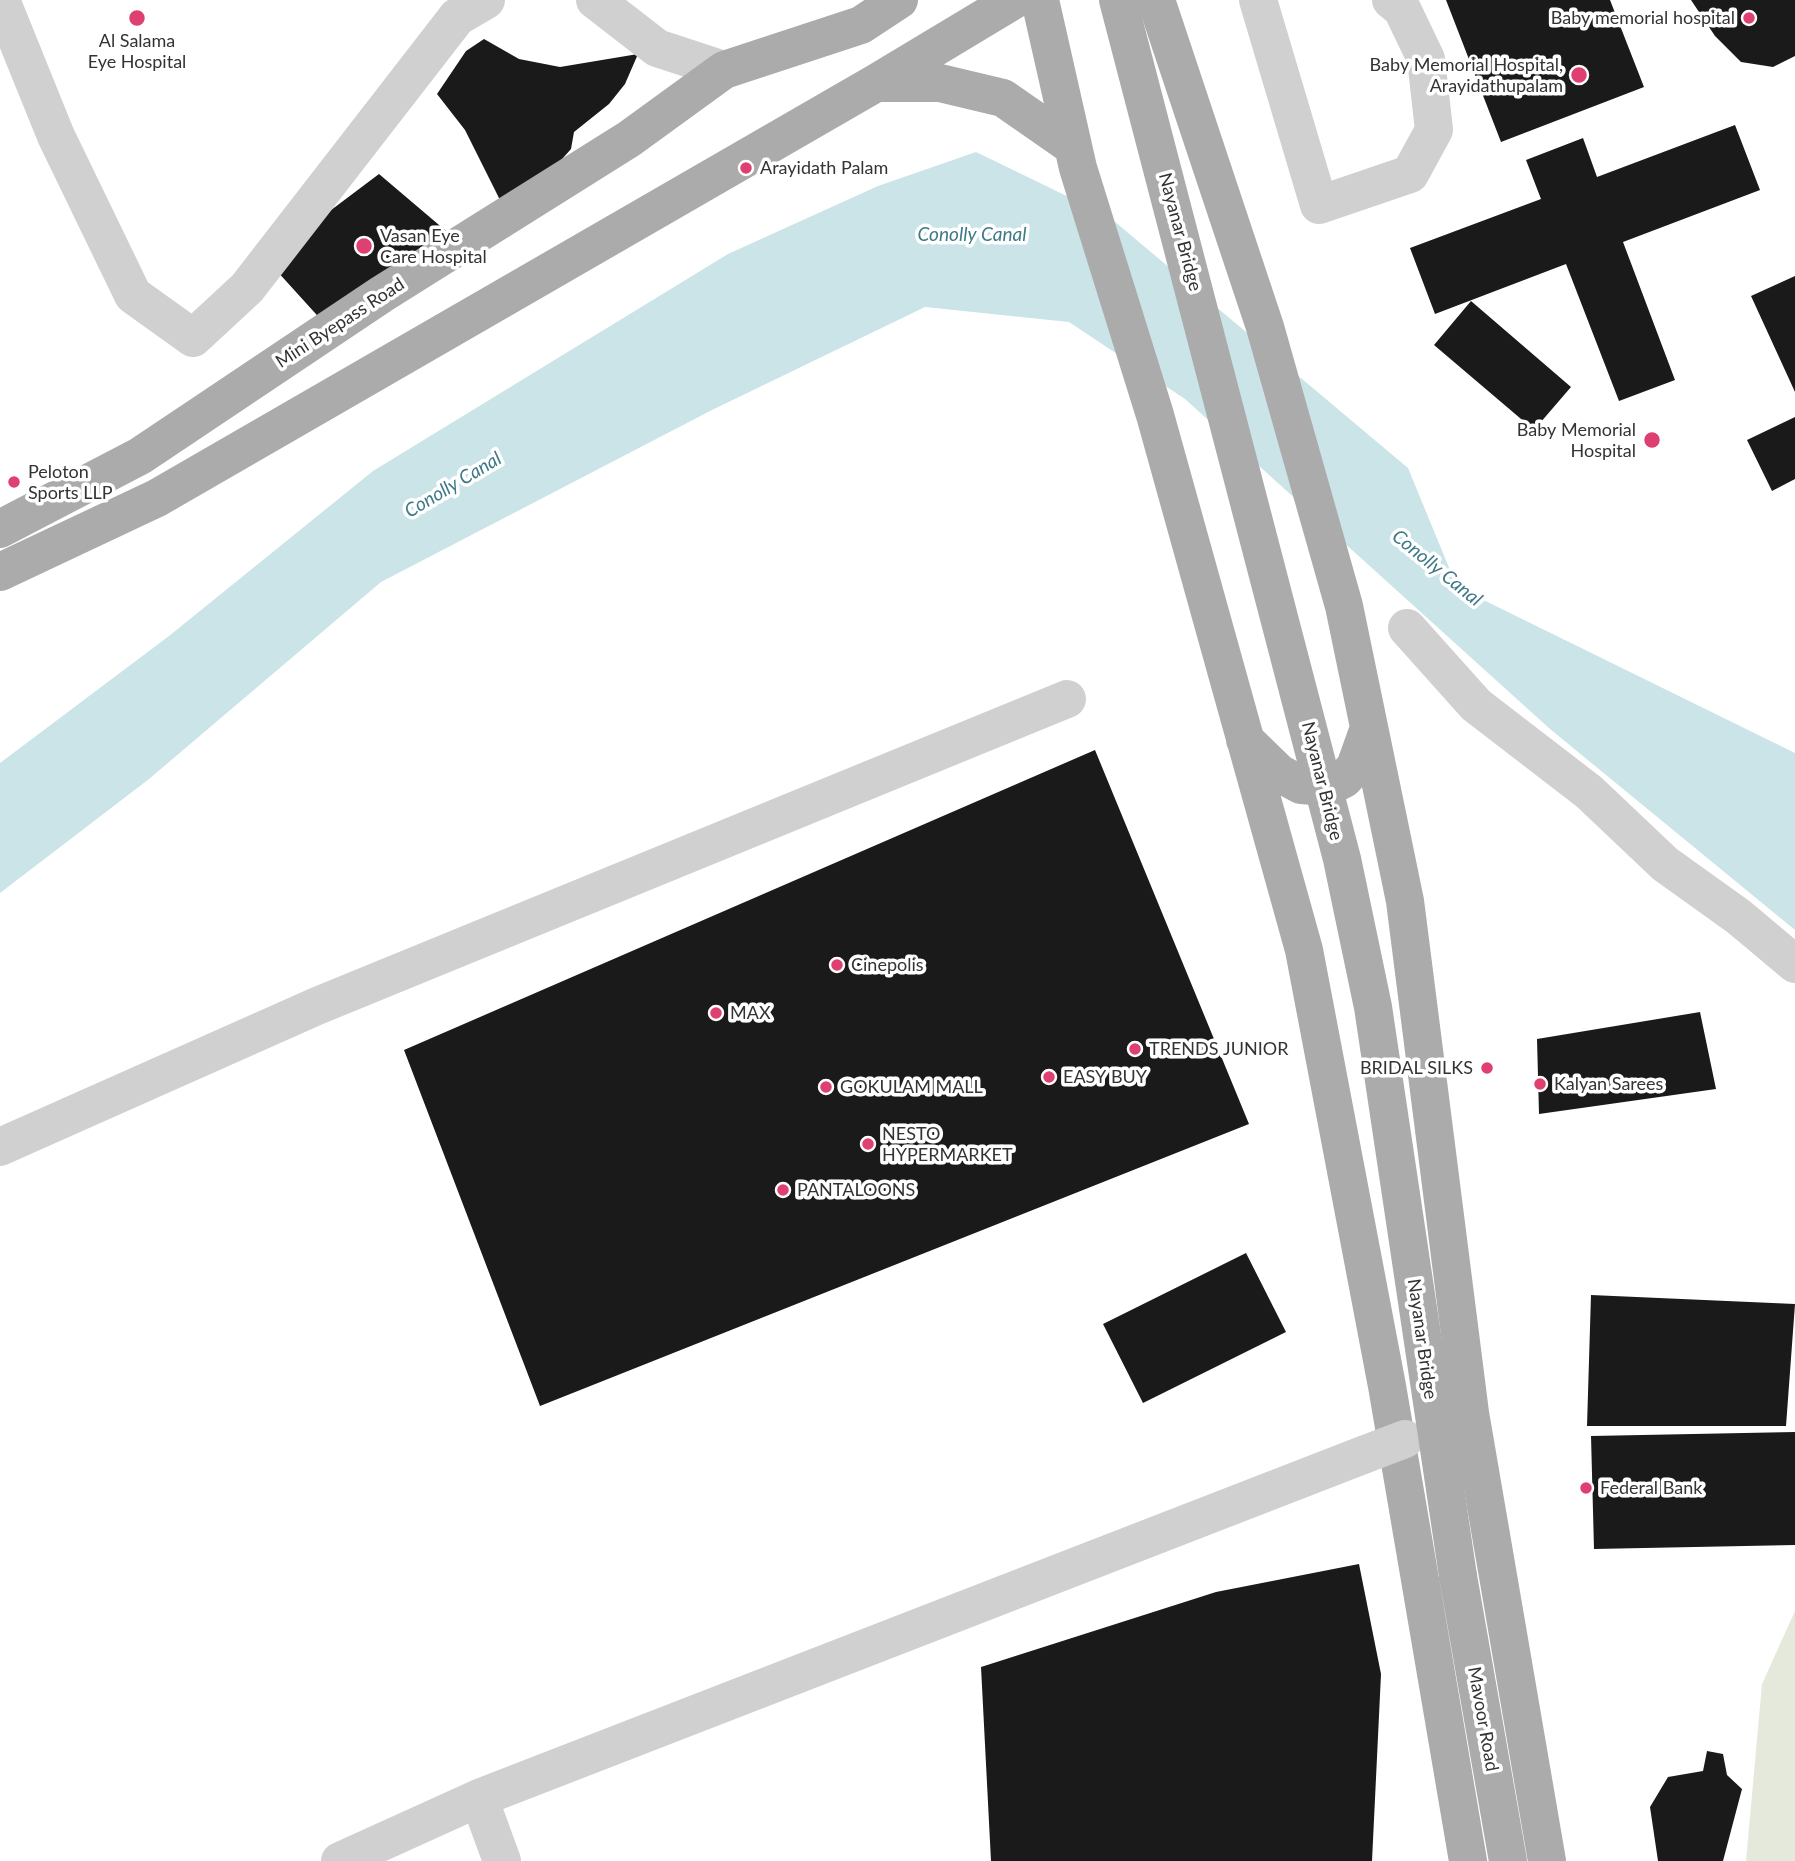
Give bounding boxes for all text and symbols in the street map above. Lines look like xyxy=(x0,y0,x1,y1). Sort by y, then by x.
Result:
place label: Baby memorial hospital xyxy=(1551,7,1735,29)
marker: Al Salama Eye Hospital xyxy=(127,8,147,28)
marker: Baby memorial hospital xyxy=(1741,10,1757,26)
place label: Al Salama Eye Hospital xyxy=(88,30,186,72)
place label: Baby Memorial Hospital, Arayidathupalam xyxy=(1370,54,1563,96)
marker: Baby Memorial Hospital, Arayidathupalam xyxy=(1569,65,1589,85)
place label: Arayidath Palam xyxy=(760,157,888,179)
marker: Arayidath Palam xyxy=(738,160,754,176)
street label: Nayanar Bridge xyxy=(1154,171,1206,293)
water label: Conolly Canal xyxy=(918,224,1026,246)
place label: Vasan Eye Care Hospital xyxy=(380,225,487,268)
marker: Vasan Eye Care Hospital xyxy=(354,236,374,256)
street label: Mini Byepass Road xyxy=(272,273,408,373)
place label: Baby Memorial Hospital xyxy=(1517,419,1636,462)
marker: Baby Memorial Hospital xyxy=(1642,430,1662,450)
water label: Conolly Canal xyxy=(400,447,506,523)
place label: Peloton Sports LLP xyxy=(28,461,113,504)
marker: Peloton Sports LLP xyxy=(6,474,22,490)
water label: Conolly Canal xyxy=(1387,525,1487,611)
street label: Nayanar Bridge xyxy=(1297,719,1347,843)
place label: Cinepolis xyxy=(851,954,924,976)
marker: Cinepolis xyxy=(829,957,845,973)
place label: MAX xyxy=(730,1002,771,1024)
marker: MAX xyxy=(708,1005,724,1021)
place label: TRENDS JUNIOR xyxy=(1149,1038,1288,1060)
marker: TRENDS JUNIOR xyxy=(1127,1041,1143,1057)
place label: BRIDAL SILKS xyxy=(1360,1057,1473,1079)
marker: BRIDAL SILKS xyxy=(1479,1060,1495,1076)
place label: EASY BUY xyxy=(1063,1066,1147,1088)
marker: EASY BUY xyxy=(1041,1069,1057,1085)
place label: Kalyan Sarees xyxy=(1554,1073,1663,1095)
place label: GOKULAM MALL xyxy=(840,1076,983,1098)
marker: Kalyan Sarees xyxy=(1532,1076,1548,1092)
marker: GOKULAM MALL xyxy=(818,1079,834,1095)
place label: NESTO HYPERMARKET xyxy=(882,1123,1013,1166)
marker: NESTO HYPERMARKET xyxy=(860,1136,876,1152)
place label: PANTALOONS xyxy=(797,1179,915,1201)
marker: PANTALOONS xyxy=(775,1182,791,1198)
street label: Nayanar Bridge xyxy=(1403,1277,1441,1401)
place label: Federal Bank xyxy=(1600,1477,1702,1499)
marker: Federal Bank xyxy=(1578,1480,1594,1496)
street label: Mavoor Road xyxy=(1463,1665,1503,1773)

